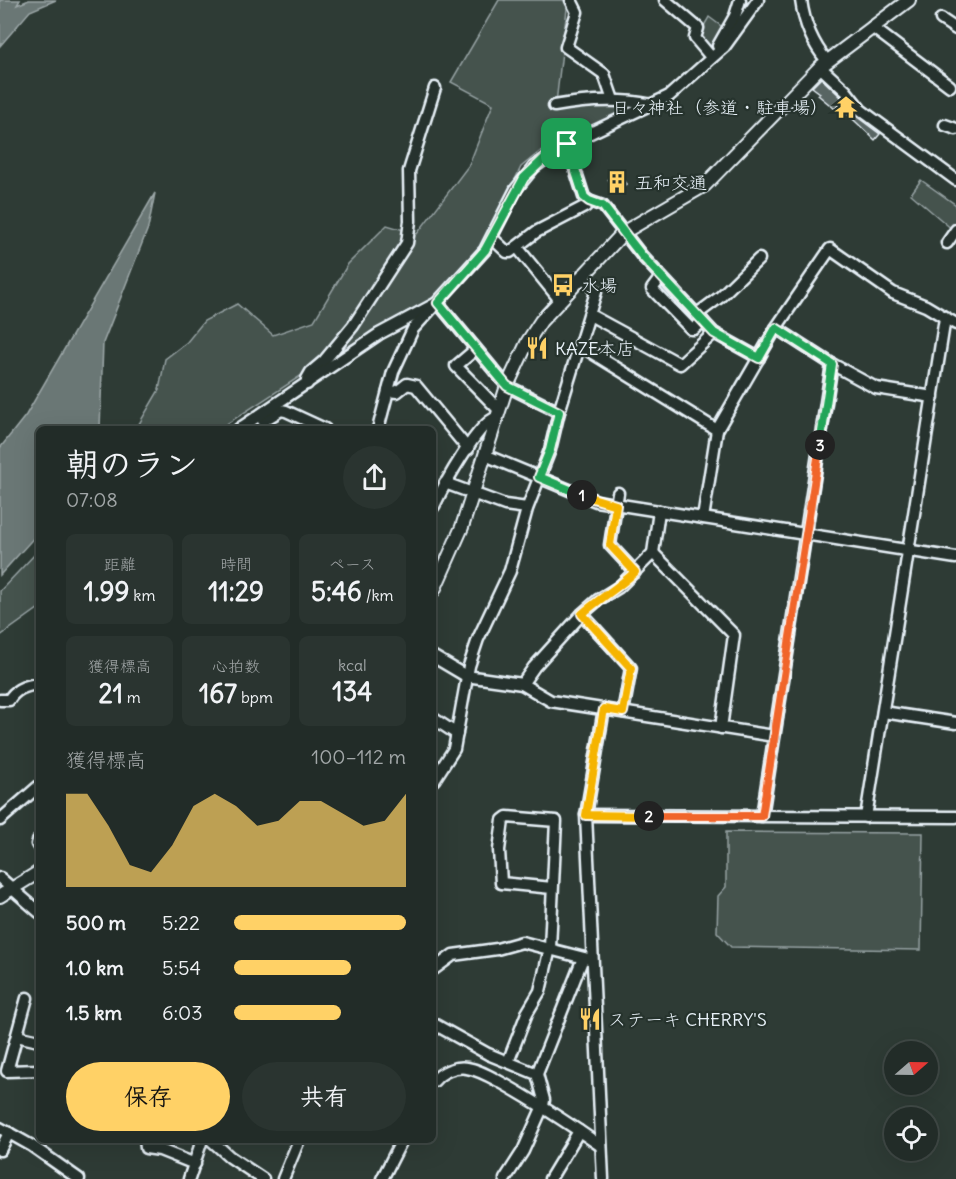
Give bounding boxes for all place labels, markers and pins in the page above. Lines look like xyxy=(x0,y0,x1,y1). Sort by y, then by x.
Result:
temple icon: 日々神社（参道・駐車場） xyxy=(833,94,859,120)
place label: 日々神社（参道・駐車場） xyxy=(612,96,828,119)
pin xyxy=(541,118,592,169)
building icon: 五和交通 xyxy=(604,169,630,195)
place label: 五和交通 xyxy=(635,171,707,194)
bus stop icon: 水場 xyxy=(550,272,576,298)
place label: 水場 xyxy=(581,274,617,297)
restaurant icon: KAZE本店 xyxy=(524,335,550,361)
place label: KAZE本店 xyxy=(555,337,635,360)
pin: 3 xyxy=(805,430,835,460)
pin: 1 xyxy=(567,480,597,510)
pin: 2 xyxy=(634,801,664,831)
restaurant icon: ステーキ CHERRY'S xyxy=(577,1006,603,1032)
place label: ステーキ CHERRY'S xyxy=(608,1008,767,1031)

